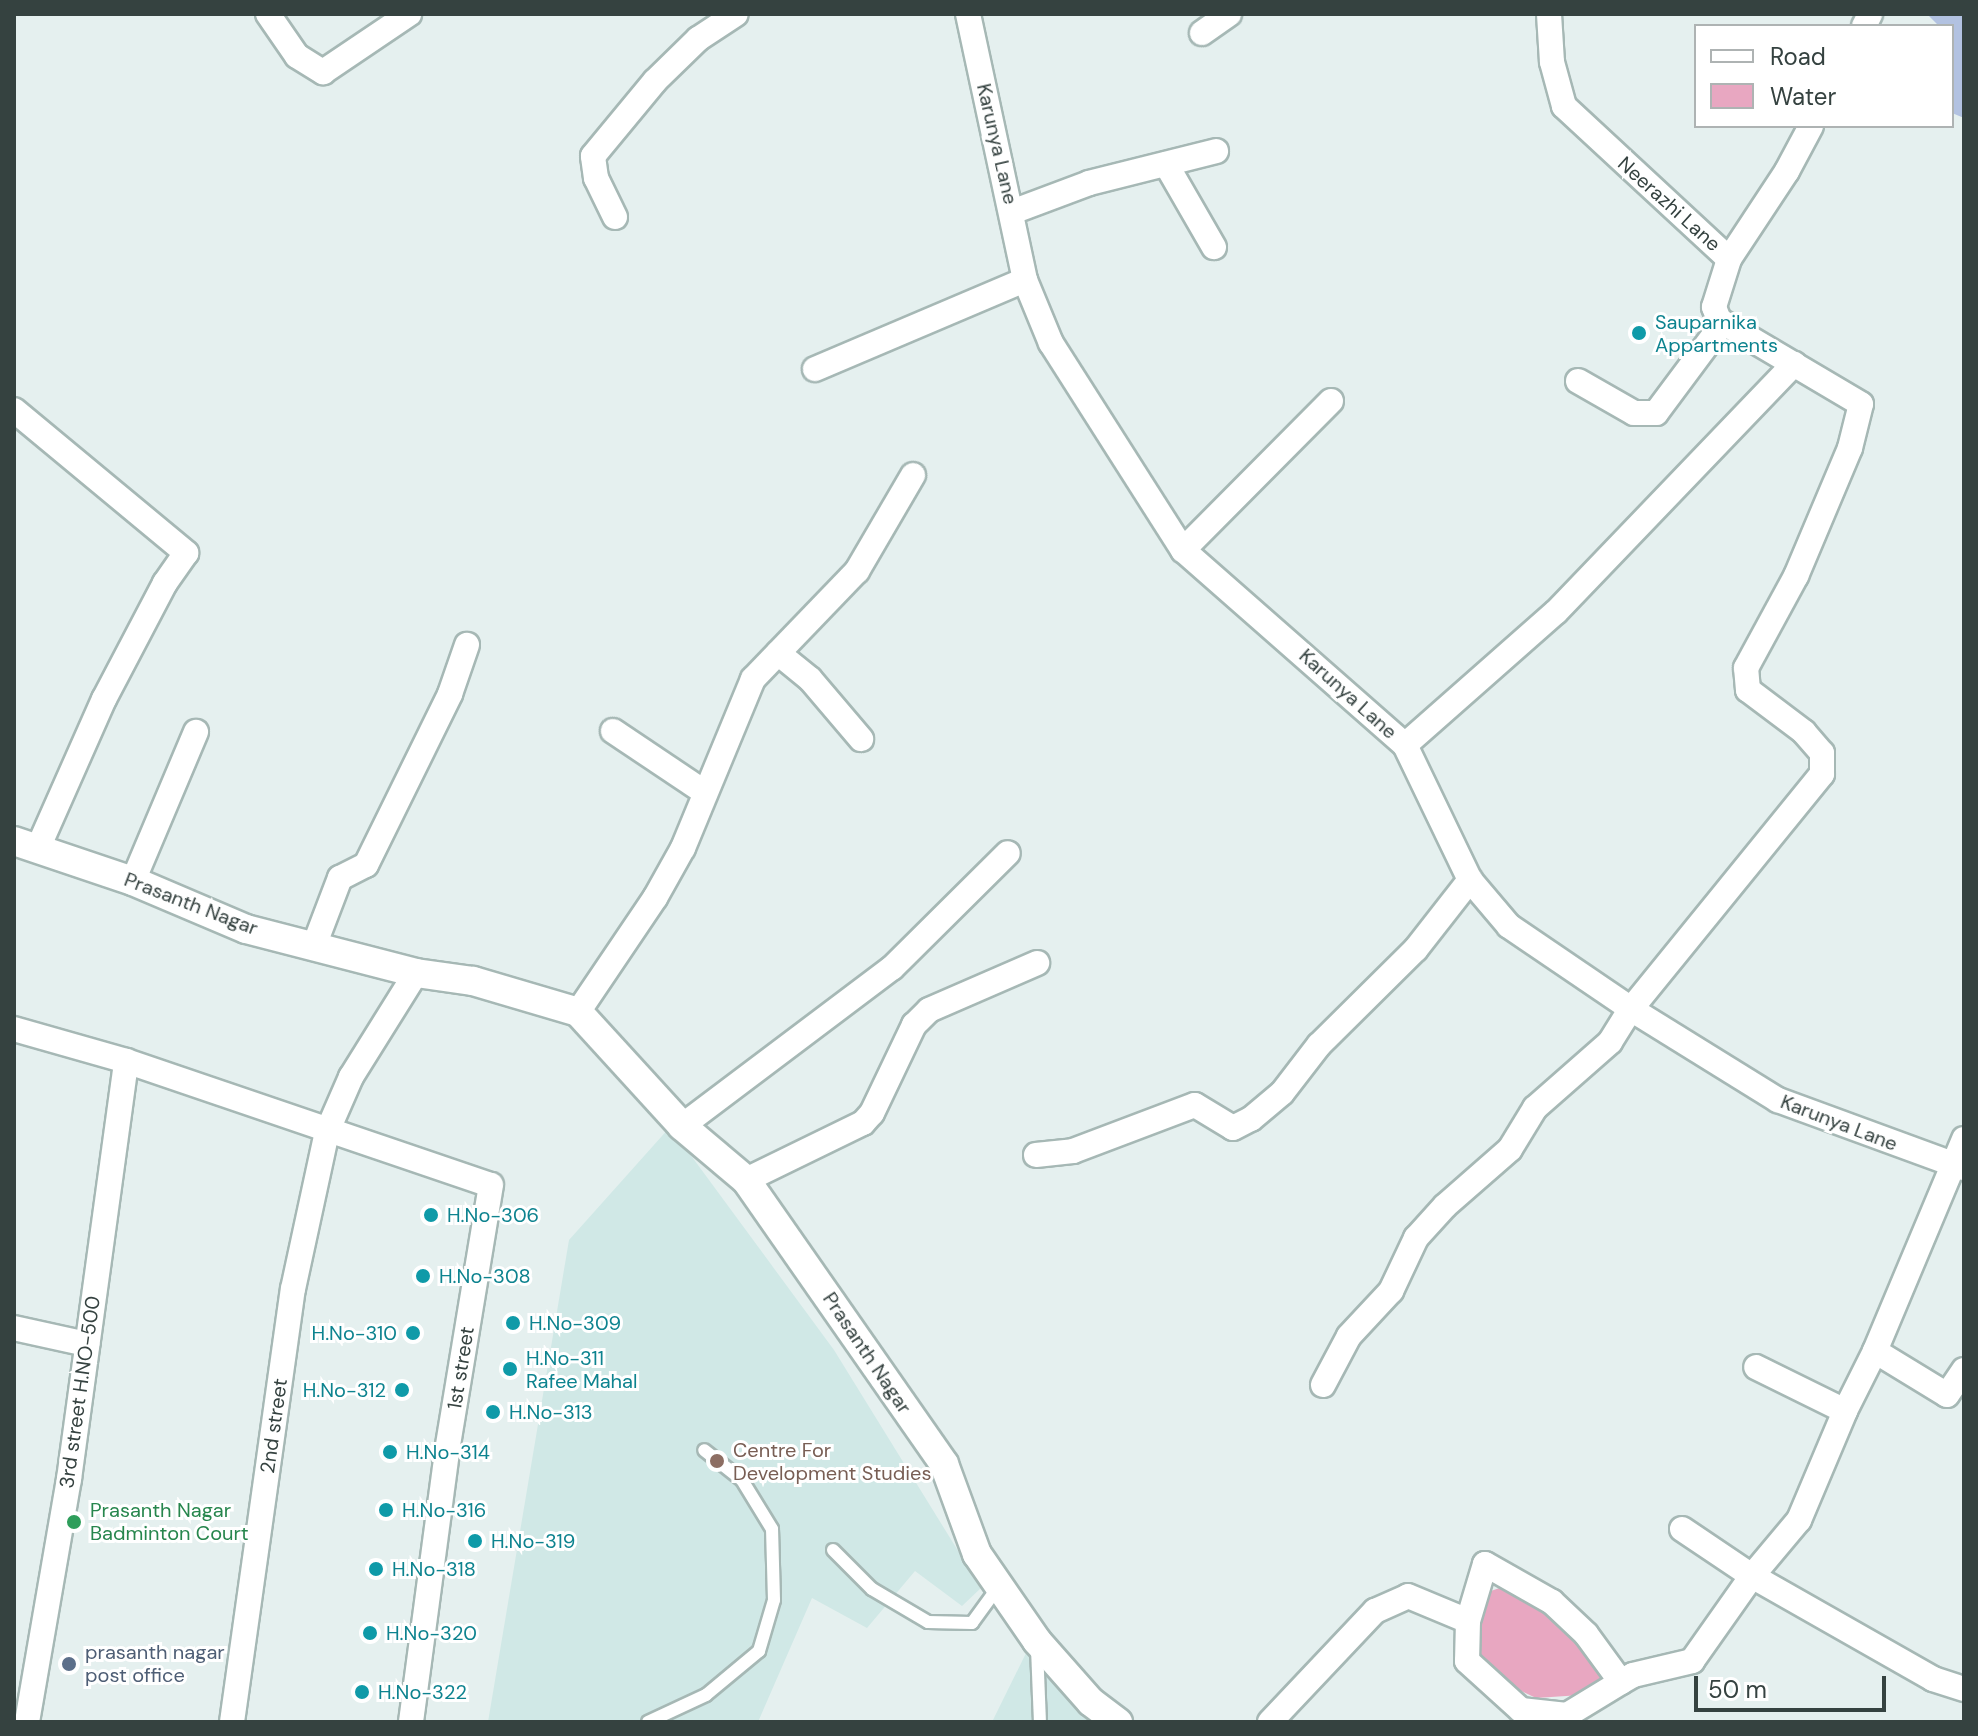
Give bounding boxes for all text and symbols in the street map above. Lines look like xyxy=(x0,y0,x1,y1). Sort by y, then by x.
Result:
legend xyxy=(1694,24,1954,128)
text: Road xyxy=(1770,41,1826,72)
street label: Karunya Lane xyxy=(971,81,1023,207)
text: Water xyxy=(1770,81,1836,112)
street label: Neerazhi Lane xyxy=(1613,152,1725,256)
place label: Sauparnika Appartments xyxy=(1655,310,1778,357)
marker: Sauparnika Appartments xyxy=(1630,324,1648,342)
street label: Karunya Lane xyxy=(1294,644,1402,744)
street label: Prasanth Nagar xyxy=(121,868,261,940)
street label: Karunya Lane xyxy=(1777,1090,1901,1156)
place label: H.No-306 xyxy=(447,1203,539,1227)
marker: H.No-306 xyxy=(422,1206,440,1224)
place label: H.No-308 xyxy=(439,1264,531,1288)
marker: H.No-308 xyxy=(414,1267,432,1285)
street label: Prasanth Nagar xyxy=(818,1288,916,1418)
street label: 3rd street H.NO-500 xyxy=(55,1294,105,1490)
place label: H.No-309 xyxy=(529,1311,621,1335)
marker: H.No-309 xyxy=(504,1314,522,1332)
place label: H.No-310 xyxy=(312,1321,397,1345)
marker: H.No-310 xyxy=(404,1324,422,1342)
street label: 1st street xyxy=(443,1325,479,1411)
place label: H.No-311 Rafee Mahal xyxy=(526,1346,637,1393)
marker: H.No-311 Rafee Mahal xyxy=(501,1360,519,1378)
street label: 2nd street xyxy=(255,1377,293,1475)
place label: H.No-312 xyxy=(303,1378,386,1402)
marker: H.No-312 xyxy=(393,1381,411,1399)
place label: H.No-313 xyxy=(509,1400,593,1424)
marker: H.No-313 xyxy=(484,1403,502,1421)
place label: Centre For Development Studies xyxy=(733,1438,931,1485)
place label: H.No-314 xyxy=(406,1440,490,1464)
marker: H.No-314 xyxy=(381,1443,399,1461)
marker: Centre For Development Studies xyxy=(708,1452,726,1470)
place label: Prasanth Nagar Badminton Court xyxy=(90,1498,249,1545)
place label: H.No-316 xyxy=(402,1498,486,1522)
marker: H.No-316 xyxy=(377,1501,395,1519)
marker: Prasanth Nagar Badminton Court xyxy=(65,1513,83,1531)
place label: H.No-319 xyxy=(491,1529,575,1553)
marker: H.No-319 xyxy=(466,1532,484,1550)
place label: H.No-318 xyxy=(392,1557,476,1581)
marker: H.No-318 xyxy=(367,1560,385,1578)
place label: H.No-320 xyxy=(386,1621,477,1645)
marker: H.No-320 xyxy=(361,1624,379,1642)
place label: prasanth nagar post office xyxy=(85,1640,225,1687)
marker: prasanth nagar post office xyxy=(60,1655,78,1673)
scale bar xyxy=(1698,1660,1890,1710)
text: 50 m xyxy=(1708,1674,1767,1705)
place label: H.No-322 xyxy=(378,1680,467,1704)
marker: H.No-322 xyxy=(353,1683,371,1701)

